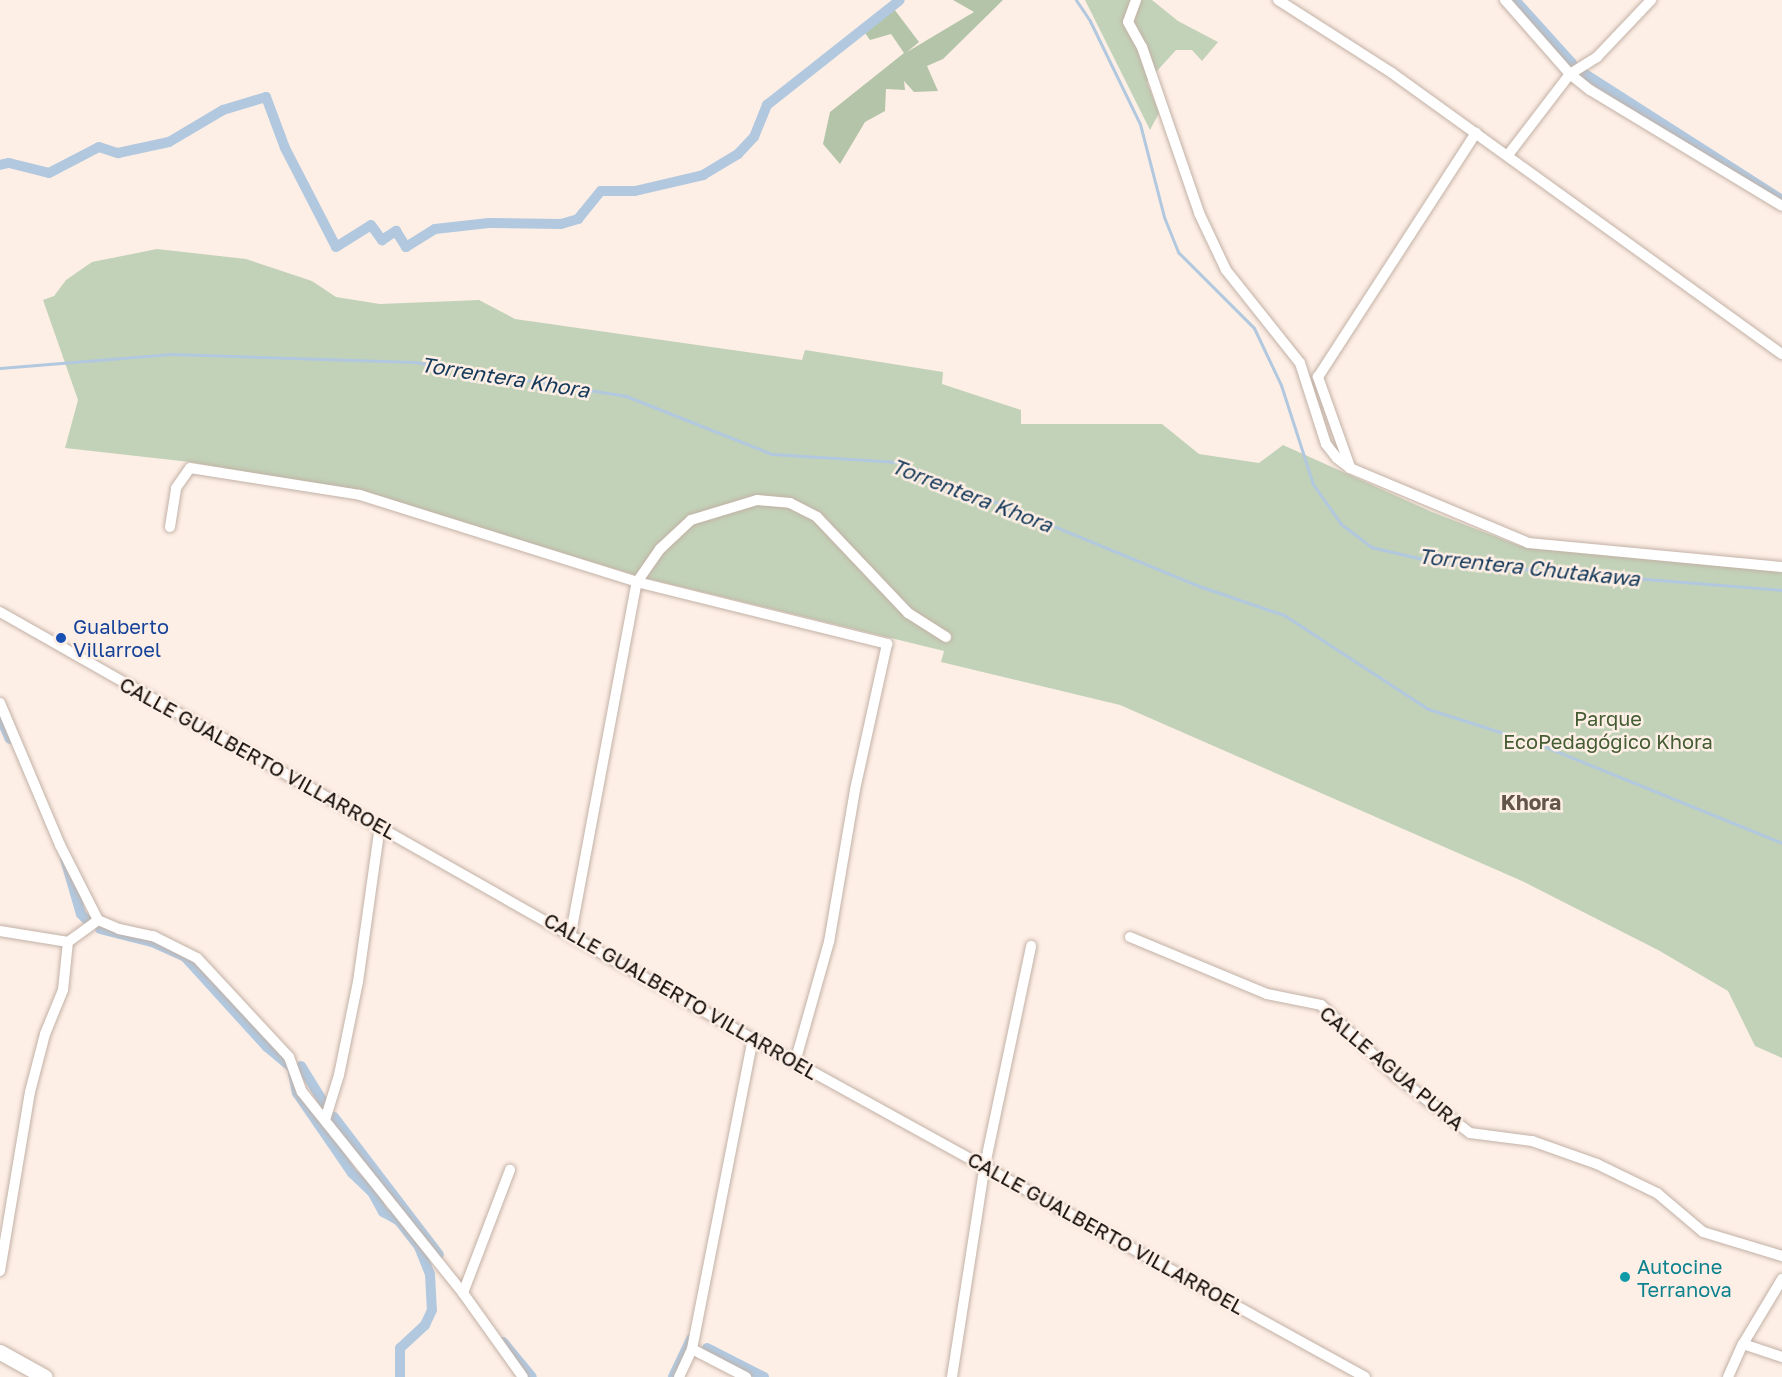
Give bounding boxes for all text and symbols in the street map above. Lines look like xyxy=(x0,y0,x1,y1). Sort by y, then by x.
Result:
water label: Torrentera Khora xyxy=(419,351,591,403)
water label: Torrentera Khora xyxy=(888,453,1056,537)
water label: Torrentera Chutakawa xyxy=(1417,543,1641,591)
place label: Gualberto Villarroel xyxy=(73,614,169,661)
marker: Gualberto Villarroel xyxy=(54,631,68,645)
street label: CALLE GUALBERTO VILLARROEL xyxy=(116,672,400,844)
park label: Parque EcoPedagógico Khora xyxy=(1503,707,1713,754)
district label: Khora xyxy=(1501,789,1561,815)
street label: CALLE GUALBERTO VILLARROEL xyxy=(540,908,822,1084)
street label: CALLE AGUA PURA xyxy=(1315,1001,1469,1135)
street label: CALLE GUALBERTO VILLARROEL xyxy=(964,1147,1248,1319)
place label: Autocine Terranova xyxy=(1637,1254,1732,1301)
marker: Autocine Terranova xyxy=(1618,1270,1632,1284)

